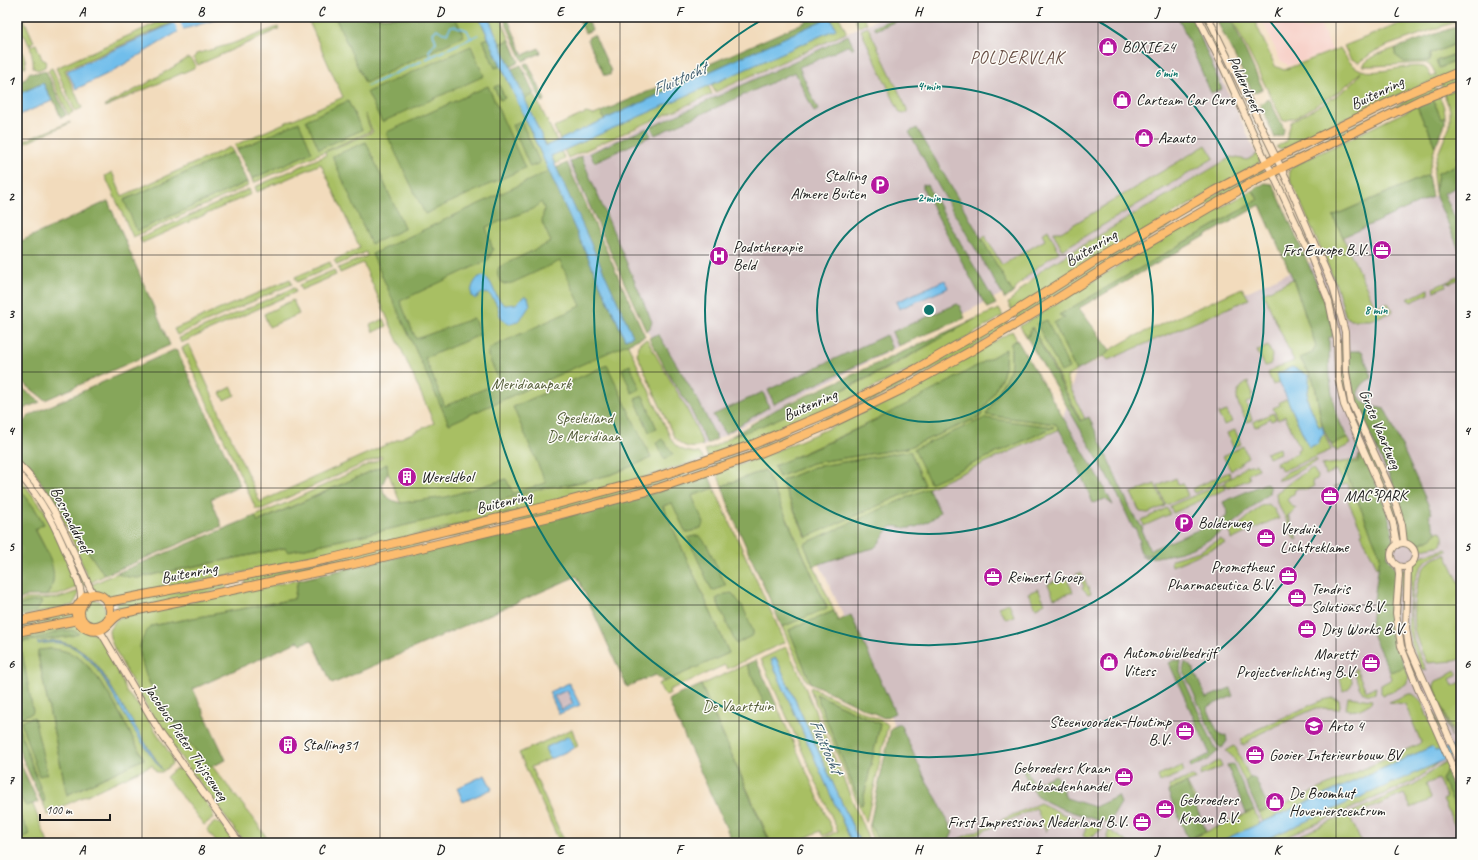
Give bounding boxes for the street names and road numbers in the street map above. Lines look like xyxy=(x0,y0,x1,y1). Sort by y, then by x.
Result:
street label: Polderdreef xyxy=(1223,53,1269,119)
street label: Buitenring xyxy=(1347,71,1408,114)
street label: Buitenring xyxy=(1062,224,1122,271)
street label: Buitenring xyxy=(780,384,841,426)
street label: Grote Vaartweg xyxy=(1354,386,1406,473)
street label: Bosranddreef xyxy=(46,483,98,560)
street label: Buitenring xyxy=(474,485,535,519)
street label: Buitenring xyxy=(159,558,220,588)
street label: Jacobus Pieter Thijsseweg xyxy=(139,679,233,806)

